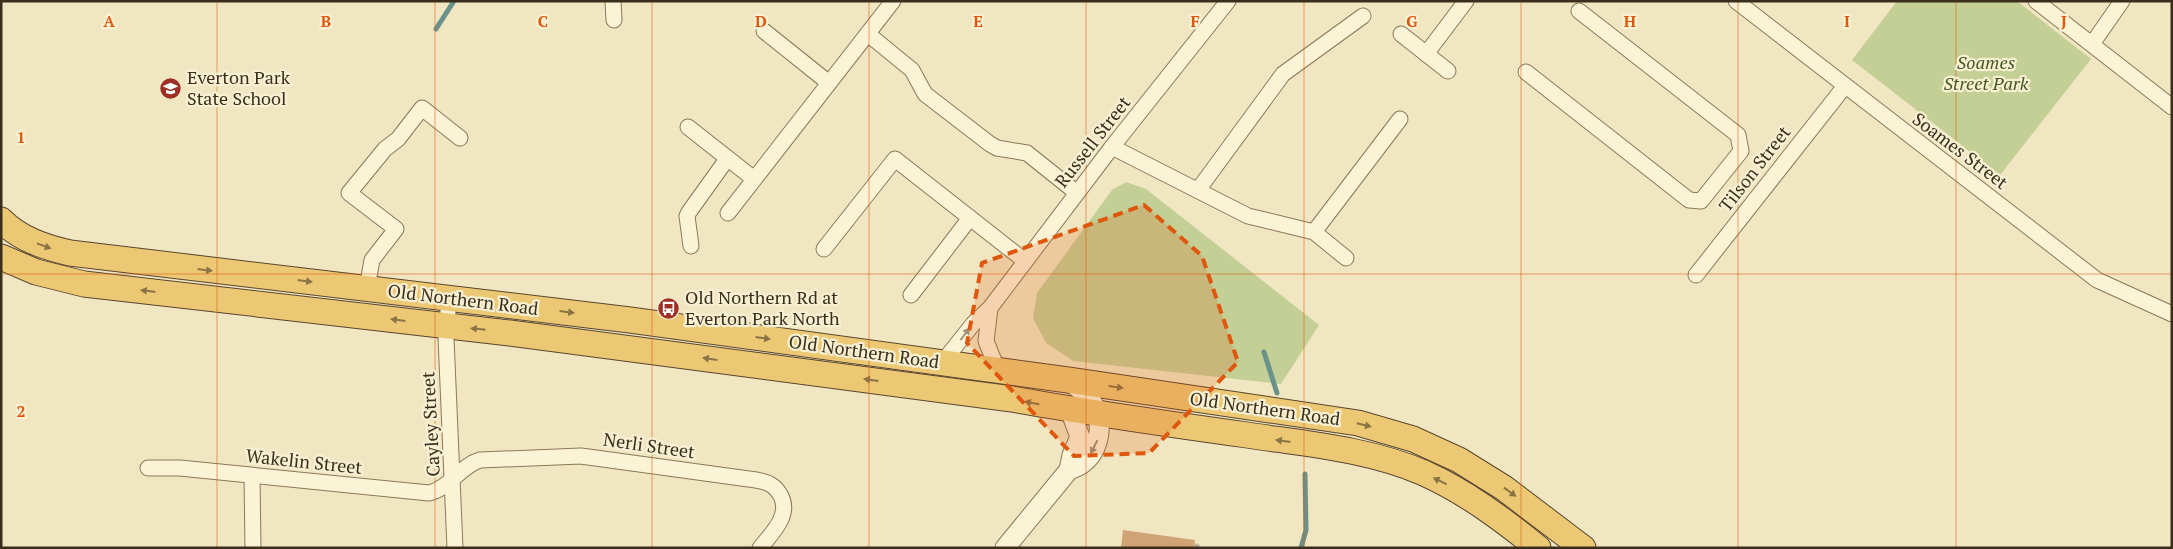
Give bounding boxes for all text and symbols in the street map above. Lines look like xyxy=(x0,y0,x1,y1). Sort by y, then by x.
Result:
text: A xyxy=(103,10,115,32)
text: B xyxy=(321,10,331,32)
text: C xyxy=(538,10,548,32)
text: D xyxy=(755,10,767,32)
text: E xyxy=(973,10,983,32)
text: F xyxy=(1190,10,1200,32)
text: G xyxy=(1406,10,1418,32)
text: H xyxy=(1624,10,1636,32)
text: I xyxy=(1844,10,1850,32)
text: J xyxy=(2061,10,2067,32)
park label: Soames Street Park xyxy=(1944,50,2029,95)
place label: Everton Park State School xyxy=(187,65,291,110)
school or university icon: Everton Park State School xyxy=(159,76,183,100)
street label: Russell Street xyxy=(1049,91,1136,192)
street label: Soames Street xyxy=(1908,106,2013,194)
street label: Tilson Street xyxy=(1713,120,1796,216)
text: 1 xyxy=(16,126,26,148)
one-way arrow xyxy=(37,243,52,250)
one-way arrow xyxy=(197,266,213,274)
one-way arrow xyxy=(297,277,313,285)
street label: Old Northern Road xyxy=(386,278,540,320)
place label: Old Northern Rd at Everton Park North xyxy=(685,285,840,330)
one-way arrow xyxy=(139,287,155,295)
bus stop icon: Old Northern Rd at Everton Park North xyxy=(657,296,681,320)
one-way arrow xyxy=(559,308,575,316)
one-way arrow xyxy=(390,316,406,324)
one-way arrow xyxy=(470,325,486,333)
one-way arrow xyxy=(960,327,970,341)
street label: Old Northern Road xyxy=(787,329,941,373)
one-way arrow xyxy=(755,335,771,343)
one-way arrow xyxy=(702,355,718,363)
street label: Cayley Street xyxy=(415,370,445,477)
one-way arrow xyxy=(863,376,879,384)
one-way arrow xyxy=(1109,384,1125,392)
street label: Old Northern Road xyxy=(1188,386,1342,430)
one-way arrow xyxy=(1024,398,1040,406)
text: 2 xyxy=(16,400,26,422)
one-way arrow xyxy=(1356,421,1371,429)
street label: Nerli Street xyxy=(602,427,697,463)
one-way arrow xyxy=(1275,436,1291,444)
one-way arrow xyxy=(1090,440,1098,455)
street label: Wakelin Street xyxy=(245,443,364,479)
one-way arrow xyxy=(1433,477,1447,485)
one-way arrow xyxy=(1503,487,1517,497)

